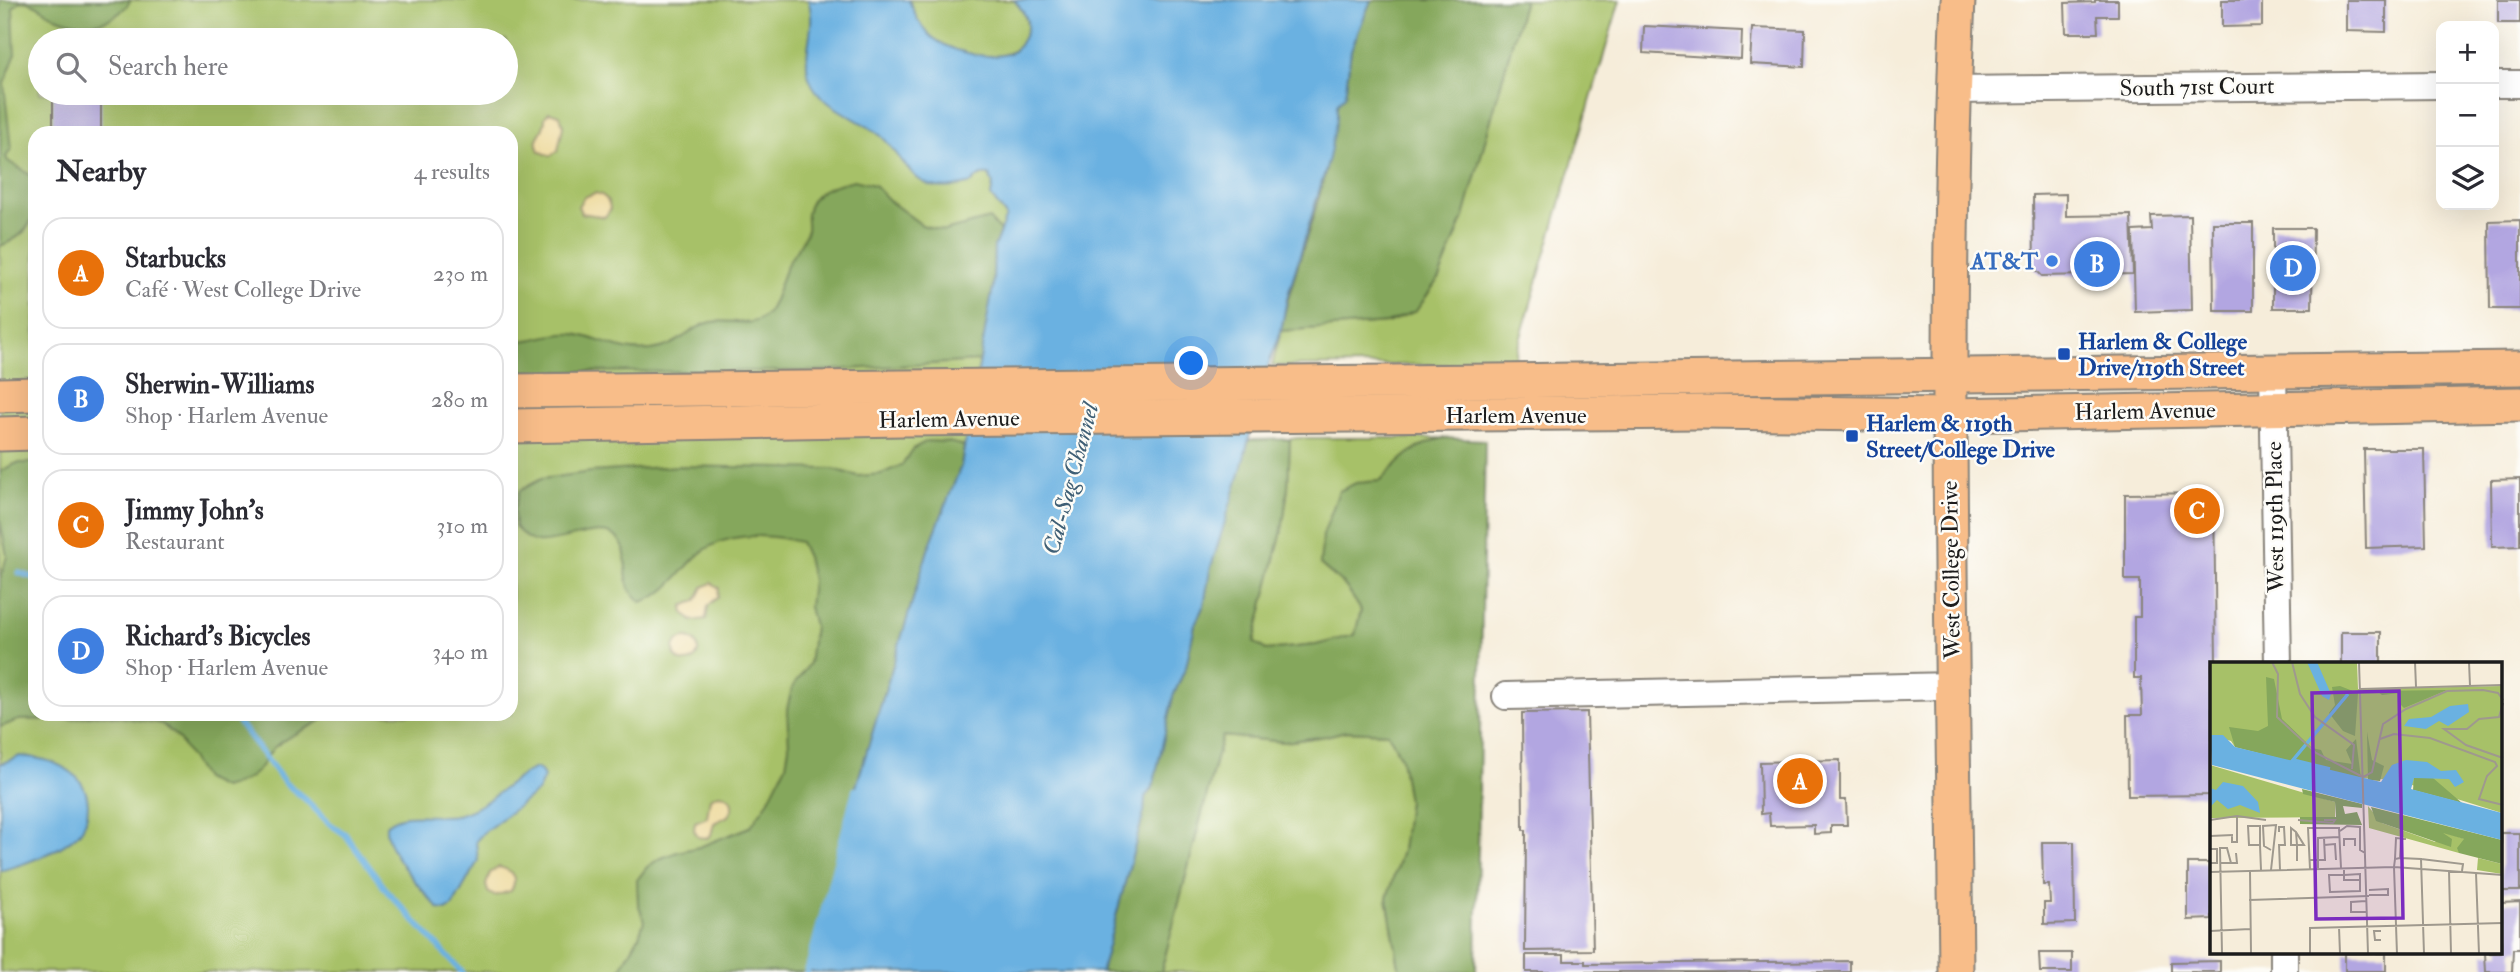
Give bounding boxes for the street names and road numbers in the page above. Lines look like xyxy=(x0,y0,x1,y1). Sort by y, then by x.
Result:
street label: South 71st Court xyxy=(2119,71,2275,103)
street label: Harlem Avenue xyxy=(2074,395,2216,427)
street label: Harlem Avenue xyxy=(1445,401,1587,430)
street label: Harlem Avenue xyxy=(878,403,1020,435)
street label: West 119th Place xyxy=(2259,441,2291,594)
street label: West College Drive xyxy=(1935,480,1967,661)

